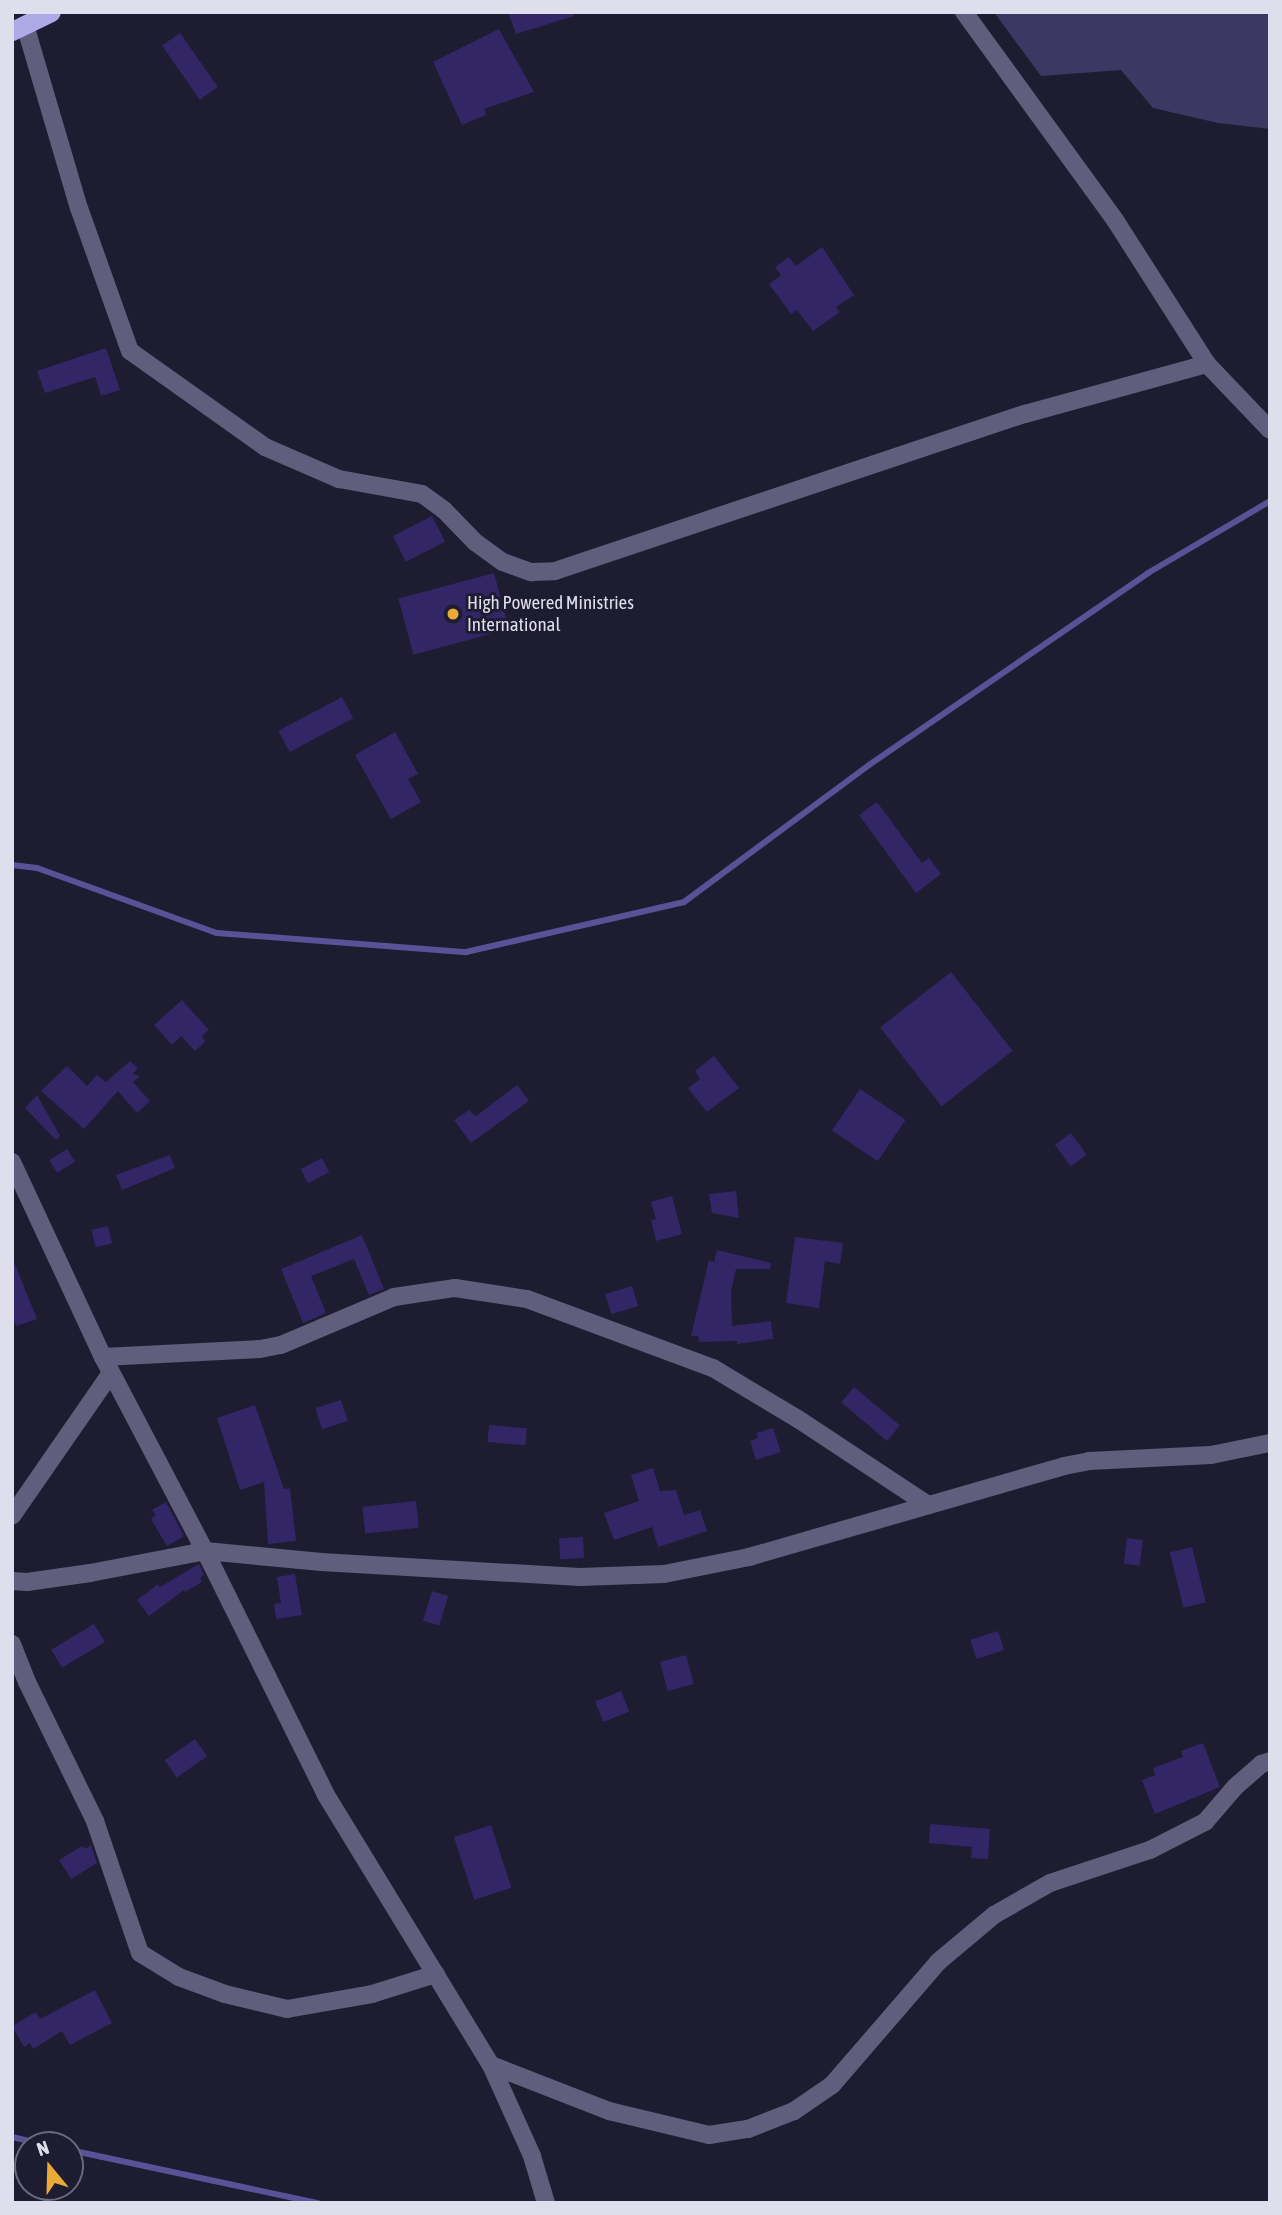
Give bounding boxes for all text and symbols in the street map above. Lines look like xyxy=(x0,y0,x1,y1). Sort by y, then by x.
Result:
place label: High Powered Ministries International xyxy=(467,592,634,636)
marker: High Powered Ministries International xyxy=(445,606,461,622)
north arrow xyxy=(14,2131,84,2201)
text: N xyxy=(34,2136,52,2160)

